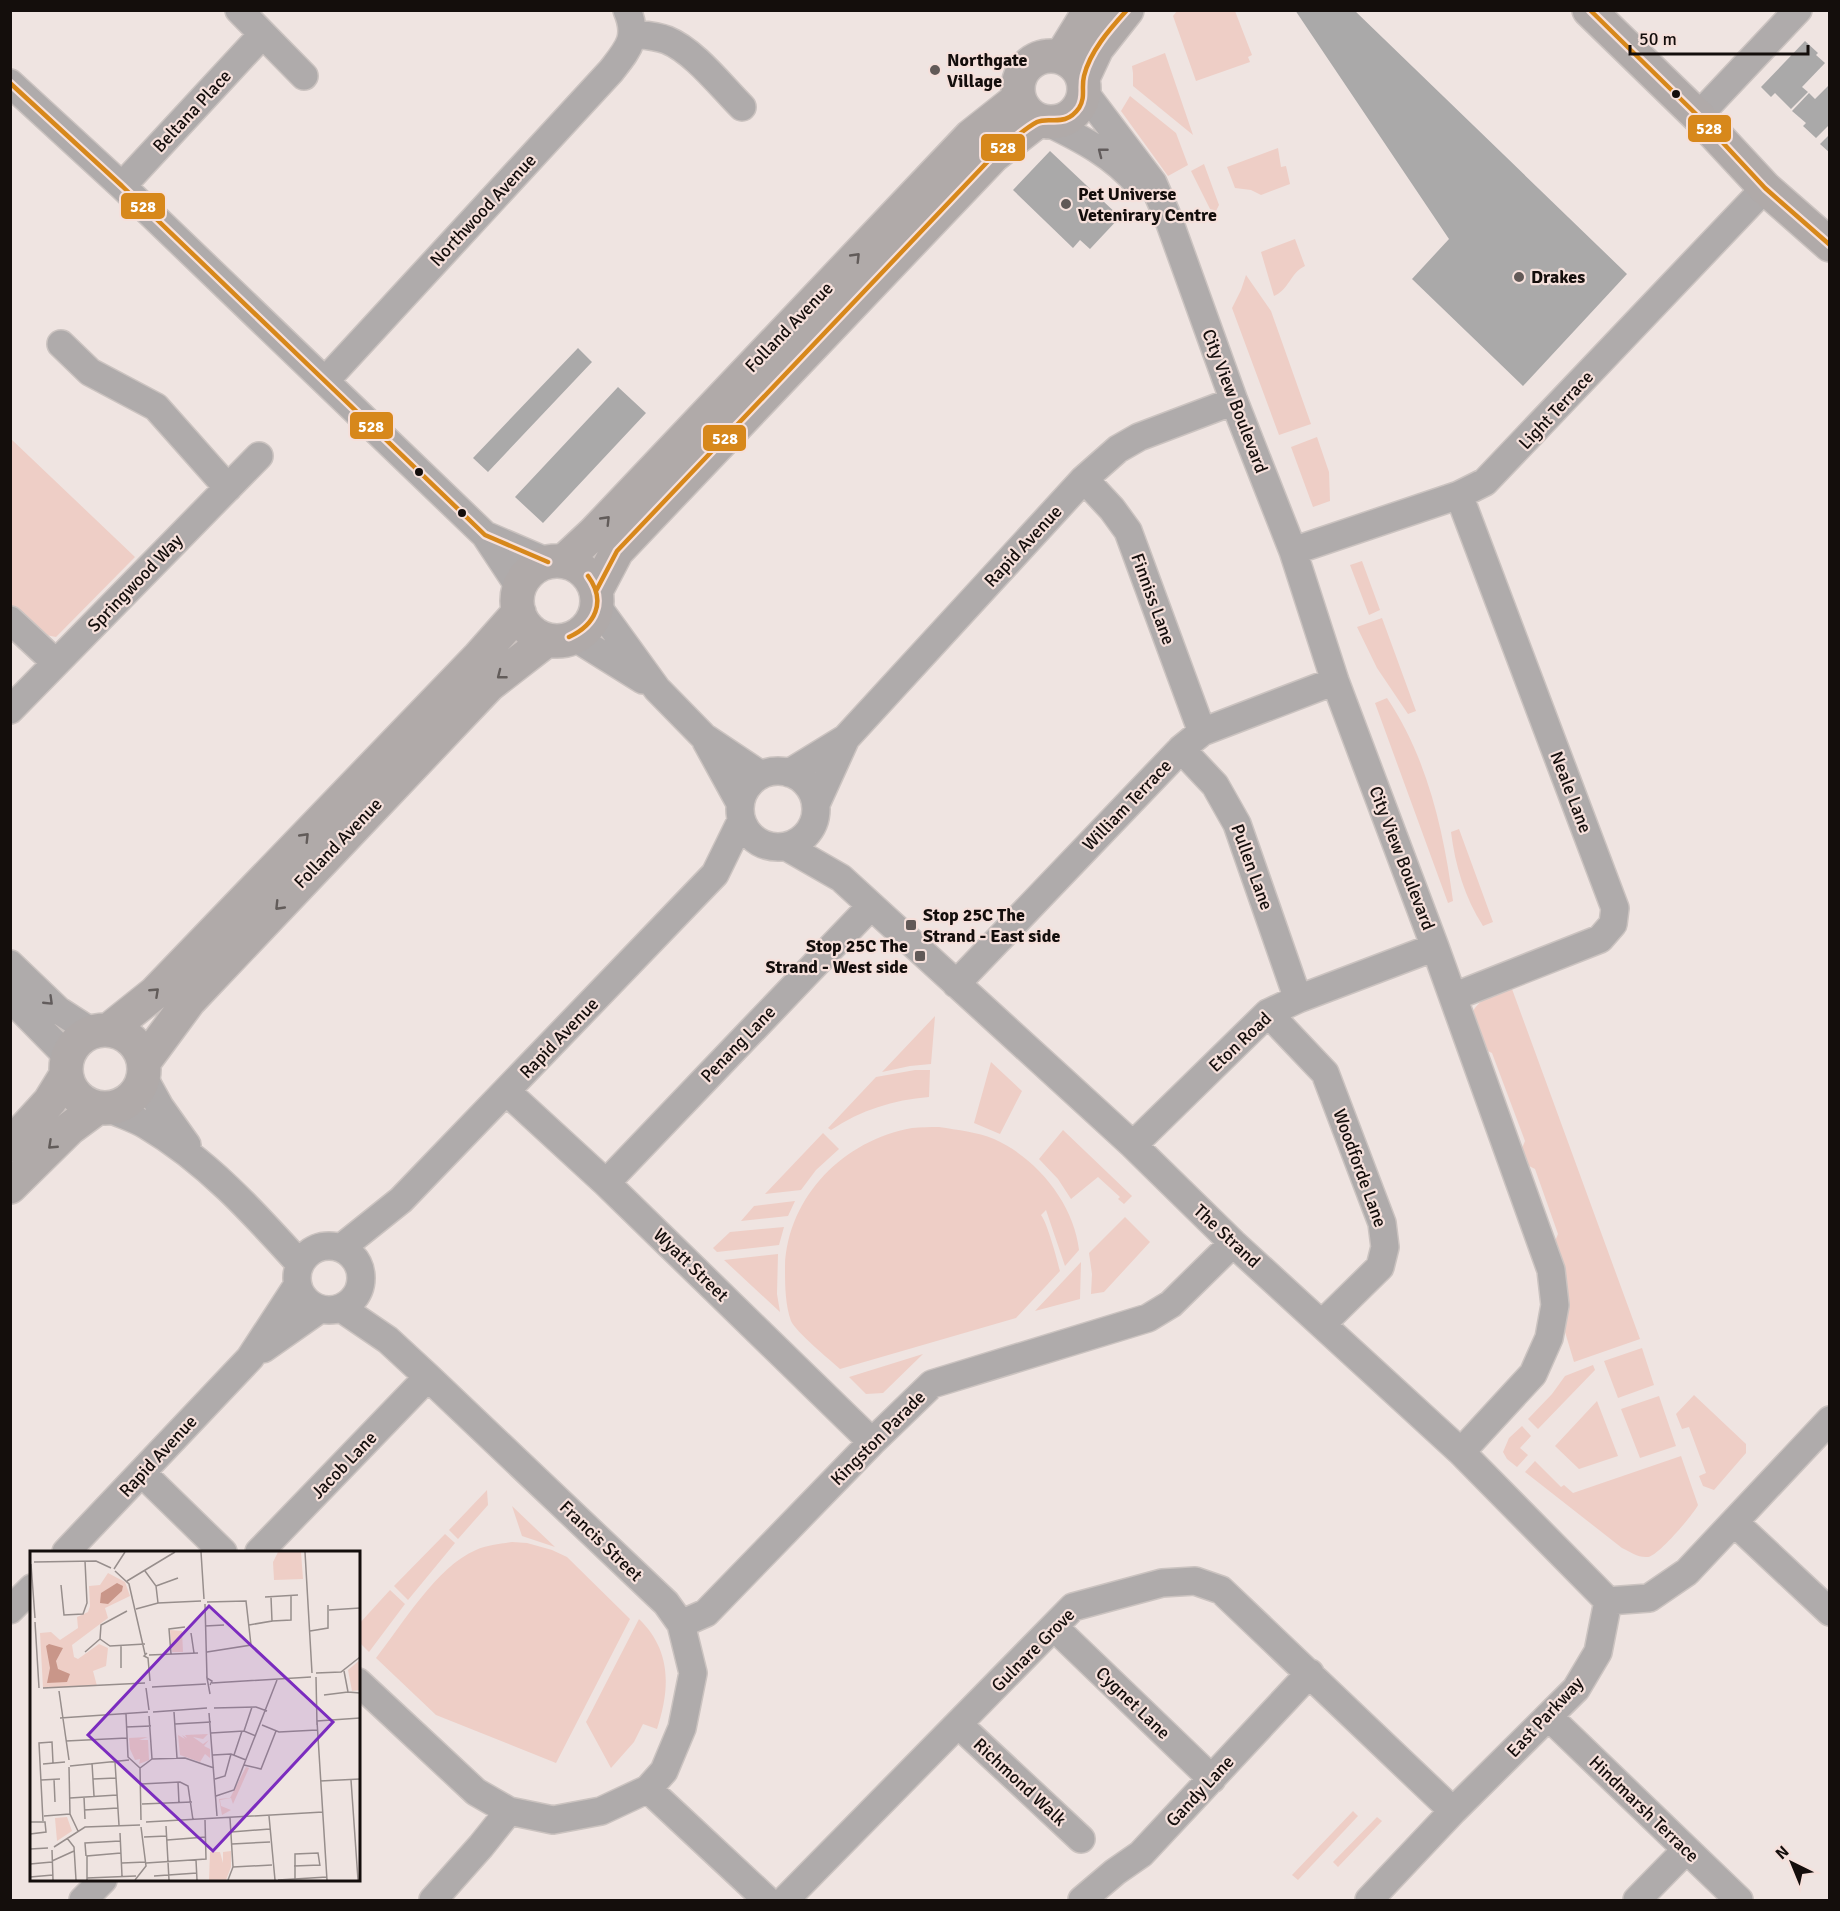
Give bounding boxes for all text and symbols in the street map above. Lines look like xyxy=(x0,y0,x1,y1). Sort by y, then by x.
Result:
scale bar xyxy=(1630,18,1808,56)
text: 50 m xyxy=(1639,28,1677,50)
place label: Northgate Village xyxy=(947,49,1028,92)
marker: Northgate Village xyxy=(928,63,942,77)
street label: Beltana Place xyxy=(148,65,236,157)
unlabelled marker xyxy=(1670,88,1682,100)
line badge: 528 xyxy=(1687,114,1732,143)
text: 528 xyxy=(1696,119,1722,139)
line badge: 528 xyxy=(980,133,1026,162)
text: 528 xyxy=(990,138,1016,158)
street label: Northwood Avenue xyxy=(425,149,541,271)
one-way arrow xyxy=(1098,149,1109,160)
place label: Pet Universe Vetenirary Centre xyxy=(1078,183,1217,226)
line badge: 528 xyxy=(120,192,166,220)
text: 528 xyxy=(130,197,156,217)
marker: Pet Universe Vetenirary Centre xyxy=(1059,197,1073,211)
one-way arrow xyxy=(849,253,860,264)
place label: Drakes xyxy=(1531,266,1585,288)
marker: Drakes xyxy=(1512,270,1526,284)
street label: Folland Avenue xyxy=(740,277,838,377)
street label: City View Boulevard xyxy=(1197,326,1273,476)
street label: Light Terrace xyxy=(1514,366,1598,454)
line badge: 528 xyxy=(349,411,394,440)
text: 528 xyxy=(358,417,384,437)
line badge: 528 xyxy=(702,424,747,452)
text: 528 xyxy=(712,429,738,449)
unlabelled marker xyxy=(413,466,425,478)
street label: Rapid Avenue xyxy=(979,500,1067,592)
unlabelled marker xyxy=(456,507,468,519)
one-way arrow xyxy=(598,517,609,528)
street label: Springwood Way xyxy=(83,529,188,637)
street label: Finniss Lane xyxy=(1126,550,1180,648)
one-way arrow xyxy=(497,668,508,679)
street label: Neale Lane xyxy=(1545,748,1597,836)
street label: William Terrace xyxy=(1078,755,1176,855)
street label: City View Boulevard xyxy=(1364,783,1440,933)
street label: Folland Avenue xyxy=(289,793,387,893)
street label: Pullen Lane xyxy=(1226,821,1278,913)
one-way arrow xyxy=(298,833,309,844)
one-way arrow xyxy=(275,899,286,910)
place label: Stop 25C The Strand - East side xyxy=(923,904,1060,947)
marker: Stop 25C The Strand - East side xyxy=(904,918,918,932)
place label: Stop 25C The Strand - West side xyxy=(766,935,908,978)
marker: Stop 25C The Strand - West side xyxy=(913,949,927,963)
one-way arrow xyxy=(148,988,159,999)
street label: Rapid Avenue xyxy=(515,993,603,1083)
one-way arrow xyxy=(42,994,52,1005)
street label: Penang Lane xyxy=(696,1001,780,1087)
street label: Eton Road xyxy=(1204,1007,1276,1077)
street label: Woodforde Lane xyxy=(1328,1106,1392,1230)
one-way arrow xyxy=(48,1138,58,1149)
street label: The Strand xyxy=(1189,1200,1265,1272)
street label: Wyatt Street xyxy=(649,1224,733,1306)
street label: Kingston Parade xyxy=(826,1386,930,1490)
street label: Rapid Avenue xyxy=(114,1410,202,1502)
street label: Jacob Lane xyxy=(307,1427,381,1503)
street label: Francis Street xyxy=(555,1496,647,1586)
inset map xyxy=(30,1551,360,1881)
street label: Gulnare Grove xyxy=(987,1604,1079,1696)
street label: Cygnet Lane xyxy=(1091,1662,1175,1744)
street label: East Parkway xyxy=(1502,1672,1588,1762)
street label: Richmond Walk xyxy=(969,1733,1071,1831)
street label: Gandy Lane xyxy=(1161,1751,1239,1831)
street label: Hindmarsh Terrace xyxy=(1585,1751,1703,1867)
north arrow xyxy=(1762,1833,1822,1893)
text: N xyxy=(1772,1842,1793,1864)

